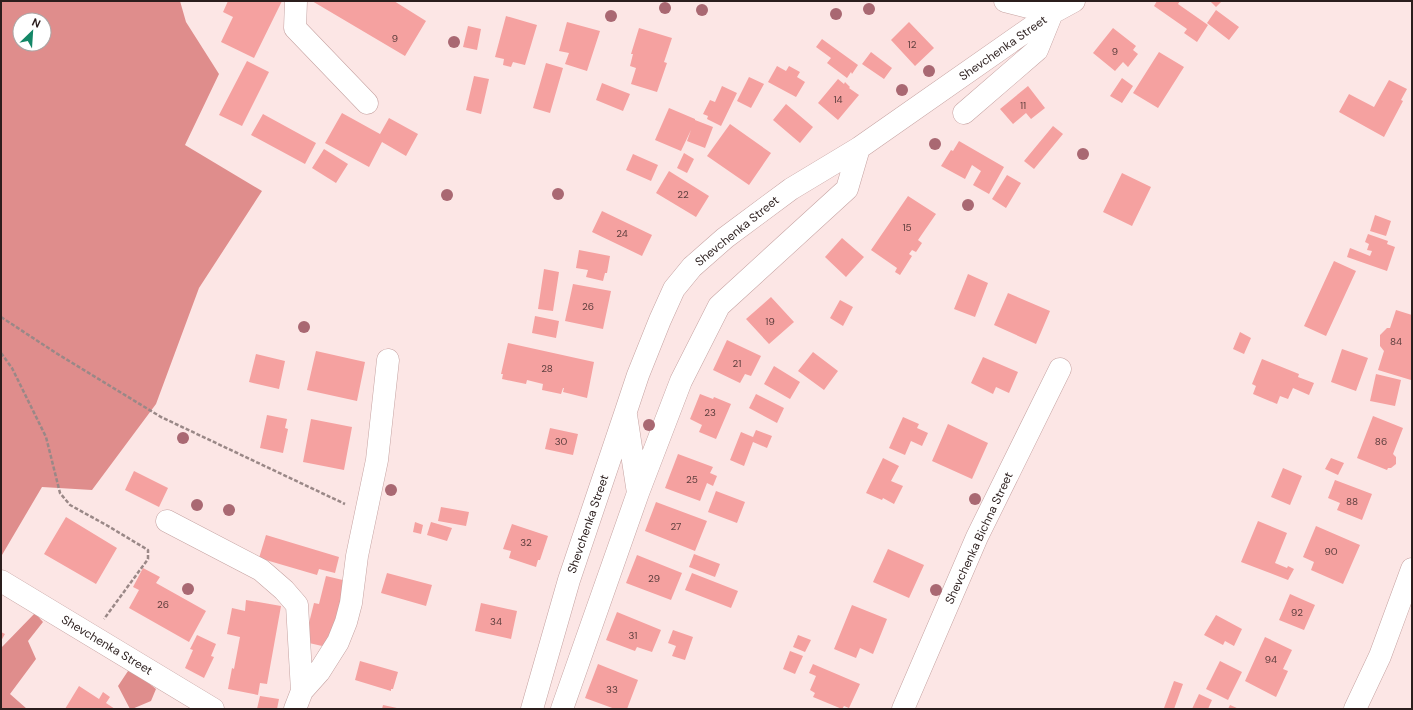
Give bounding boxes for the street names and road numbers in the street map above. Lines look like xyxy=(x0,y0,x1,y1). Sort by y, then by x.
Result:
street label: Shevchenka Street xyxy=(956,12,1050,84)
street label: Shevchenka Street xyxy=(692,192,783,270)
street label: Shevchenka Bichna Street xyxy=(941,469,1017,607)
street label: Shevchenka Street xyxy=(564,472,613,576)
street label: Shevchenka Street xyxy=(58,611,156,679)

